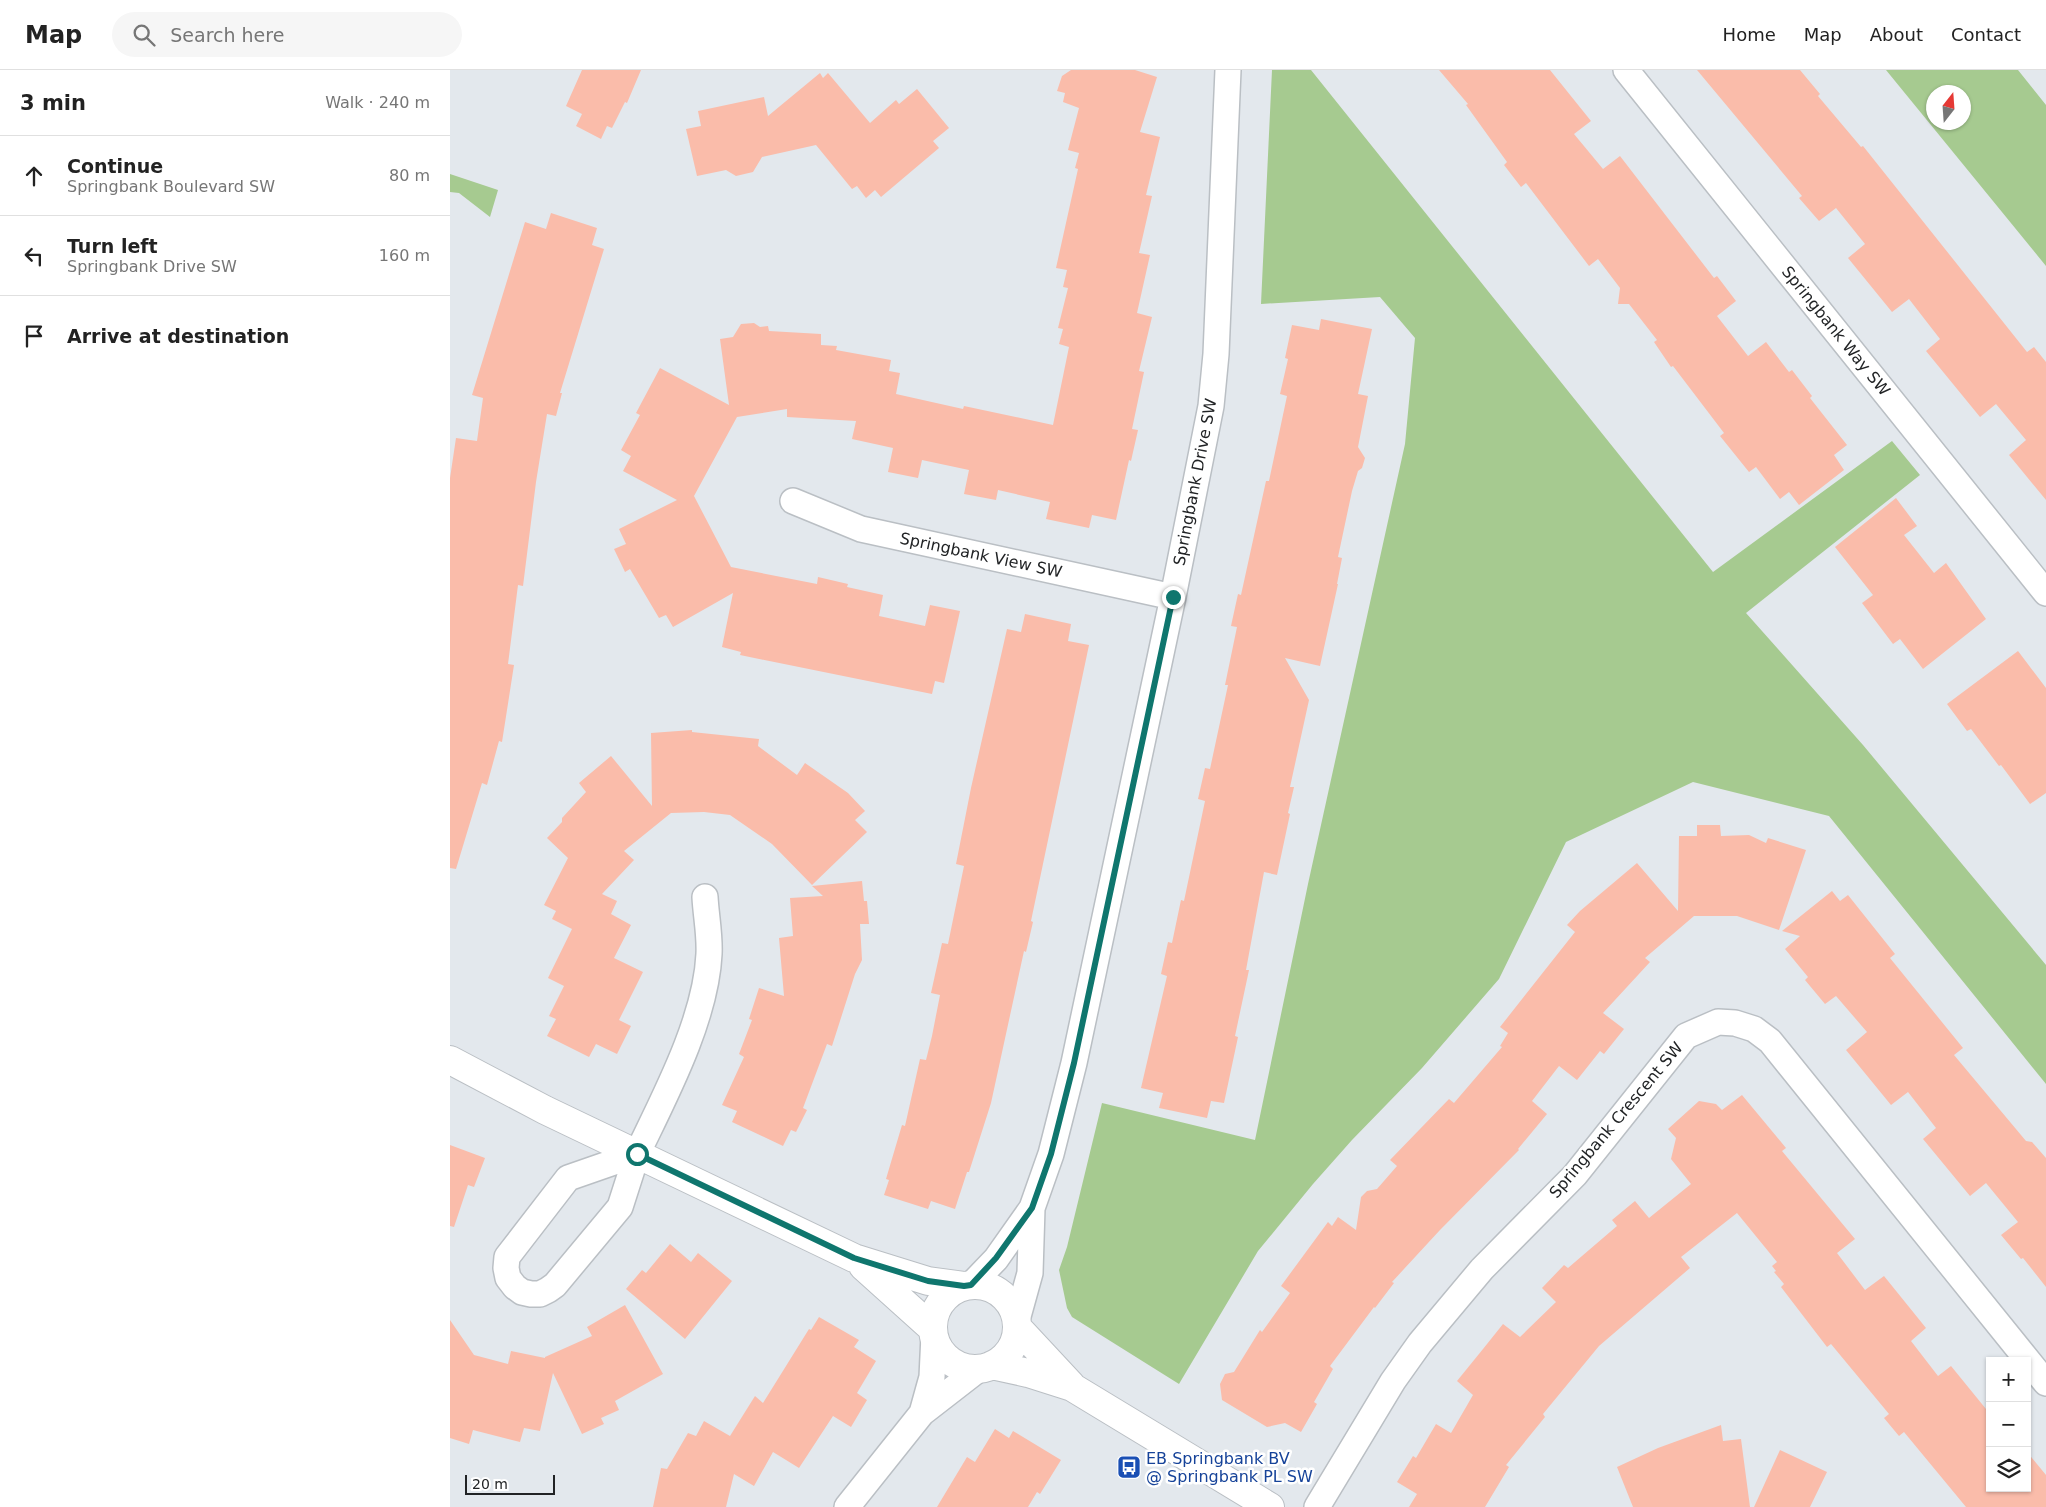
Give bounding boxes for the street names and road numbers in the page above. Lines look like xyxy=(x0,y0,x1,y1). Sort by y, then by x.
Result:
street label: Springbank Way SW xyxy=(1778,262,1894,400)
street label: Springbank Drive SW xyxy=(1169,397,1221,567)
street label: Springbank View SW xyxy=(898,529,1064,581)
street label: Springbank Crescent SW xyxy=(1545,1038,1687,1202)

